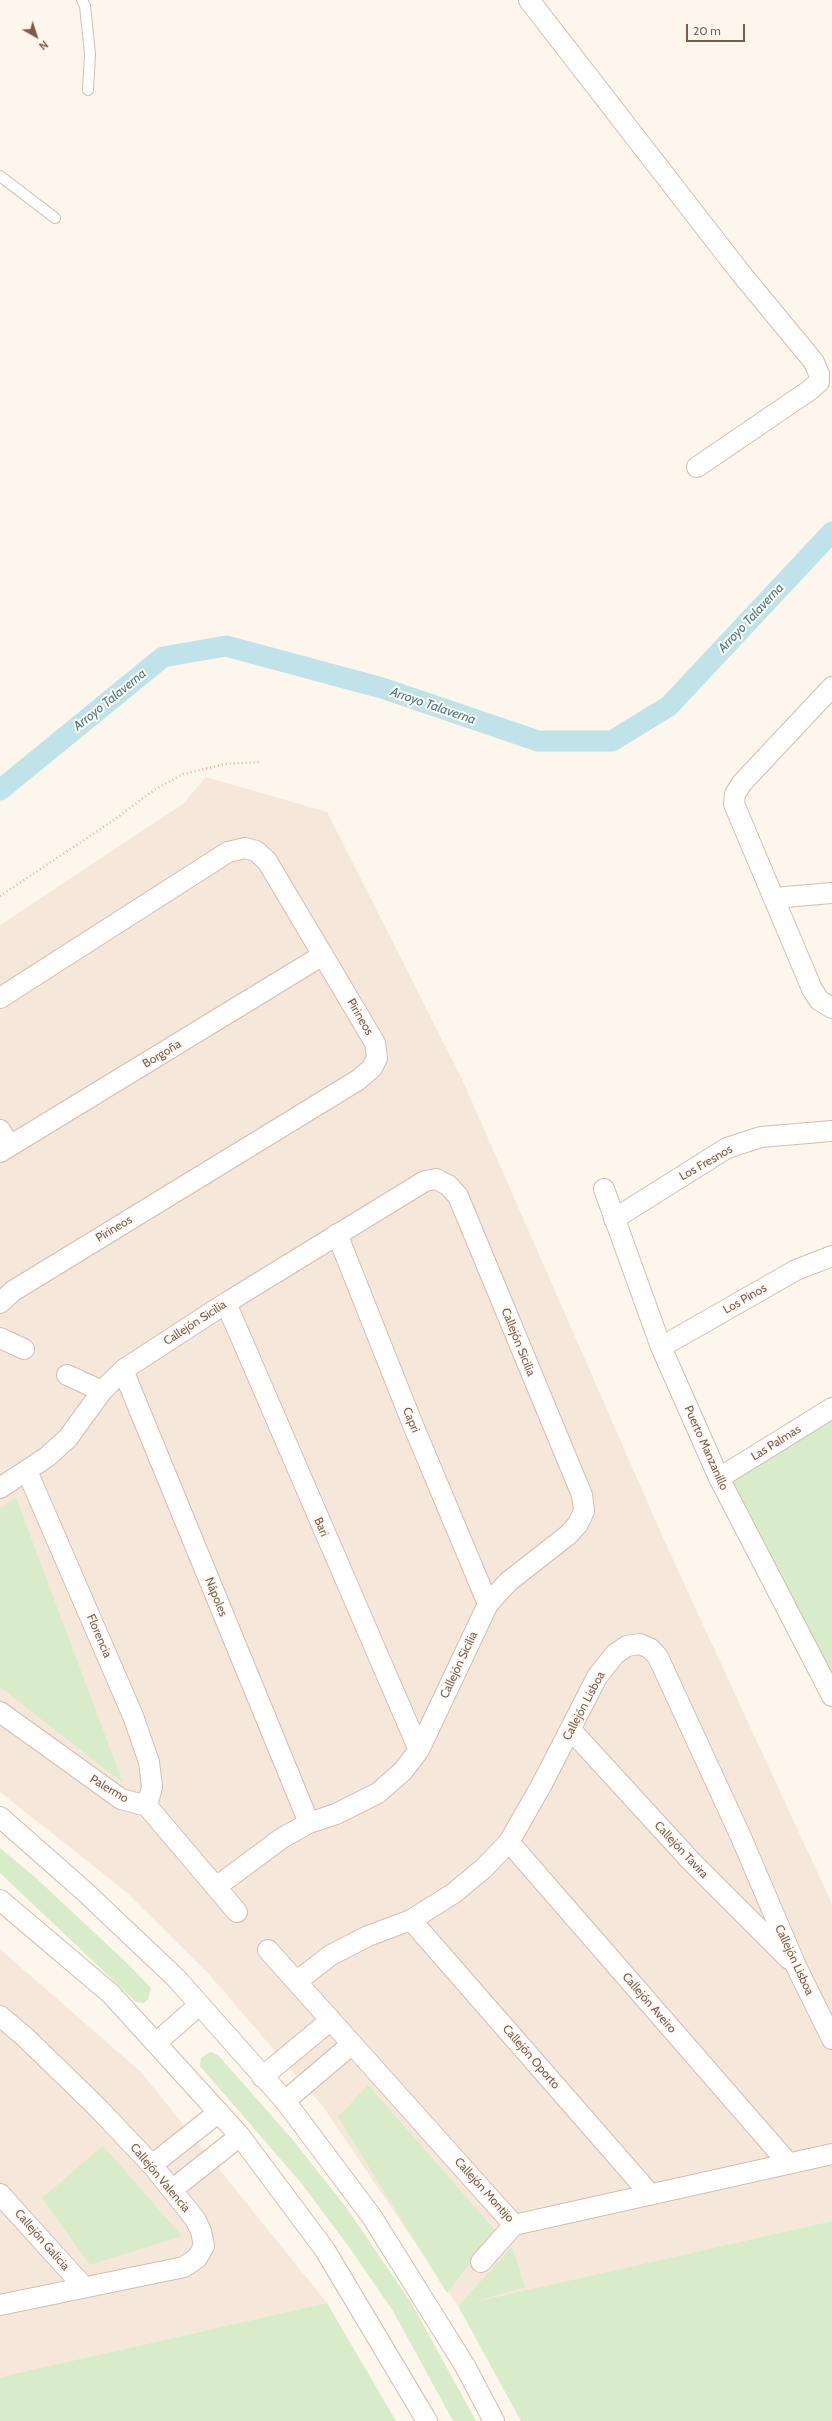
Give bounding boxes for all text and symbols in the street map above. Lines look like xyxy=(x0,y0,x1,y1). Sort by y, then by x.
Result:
north arrow xyxy=(16,16,56,56)
scale bar xyxy=(688,16,747,42)
text: 20 m xyxy=(693,23,721,38)
text: N xyxy=(36,37,51,53)
water label: Arroyo Talaverna xyxy=(715,580,787,656)
water label: Arroyo Talaverna xyxy=(70,666,150,734)
water label: Arroyo Talaverna xyxy=(388,684,478,728)
street label: Pirineos xyxy=(344,996,376,1038)
street label: Borgoña xyxy=(140,1037,184,1071)
street label: Los Fresnos xyxy=(677,1142,735,1184)
street label: Pirineos xyxy=(93,1213,135,1245)
street label: Los Pinos xyxy=(721,1281,769,1317)
street label: Callejón Sicilia xyxy=(161,1297,229,1349)
street label: Callejón Sicilia xyxy=(498,1306,538,1378)
street label: Puerto Manzanillo xyxy=(681,1403,731,1493)
street label: Capri xyxy=(399,1405,423,1435)
street label: Las Palmas xyxy=(748,1422,804,1464)
street label: Bari xyxy=(311,1515,331,1539)
street label: Nápoles xyxy=(202,1575,230,1619)
street label: Florencia xyxy=(83,1612,115,1660)
street label: Callejón Sicilia xyxy=(437,1629,481,1701)
street label: Callejón Lisboa xyxy=(560,1669,608,1743)
street label: Palermo xyxy=(87,1772,131,1806)
street label: Callejón Tavira xyxy=(651,1819,711,1881)
street label: Callejón Lisboa xyxy=(771,1923,817,1997)
street label: Callejón Aveiro xyxy=(619,1970,679,2036)
street label: Callejón Oporto xyxy=(499,2022,563,2092)
street label: Callejón Valencia xyxy=(127,2141,193,2215)
street label: Callejón Montijo xyxy=(451,2155,517,2225)
street label: Callejón Galicia xyxy=(12,2206,72,2274)

